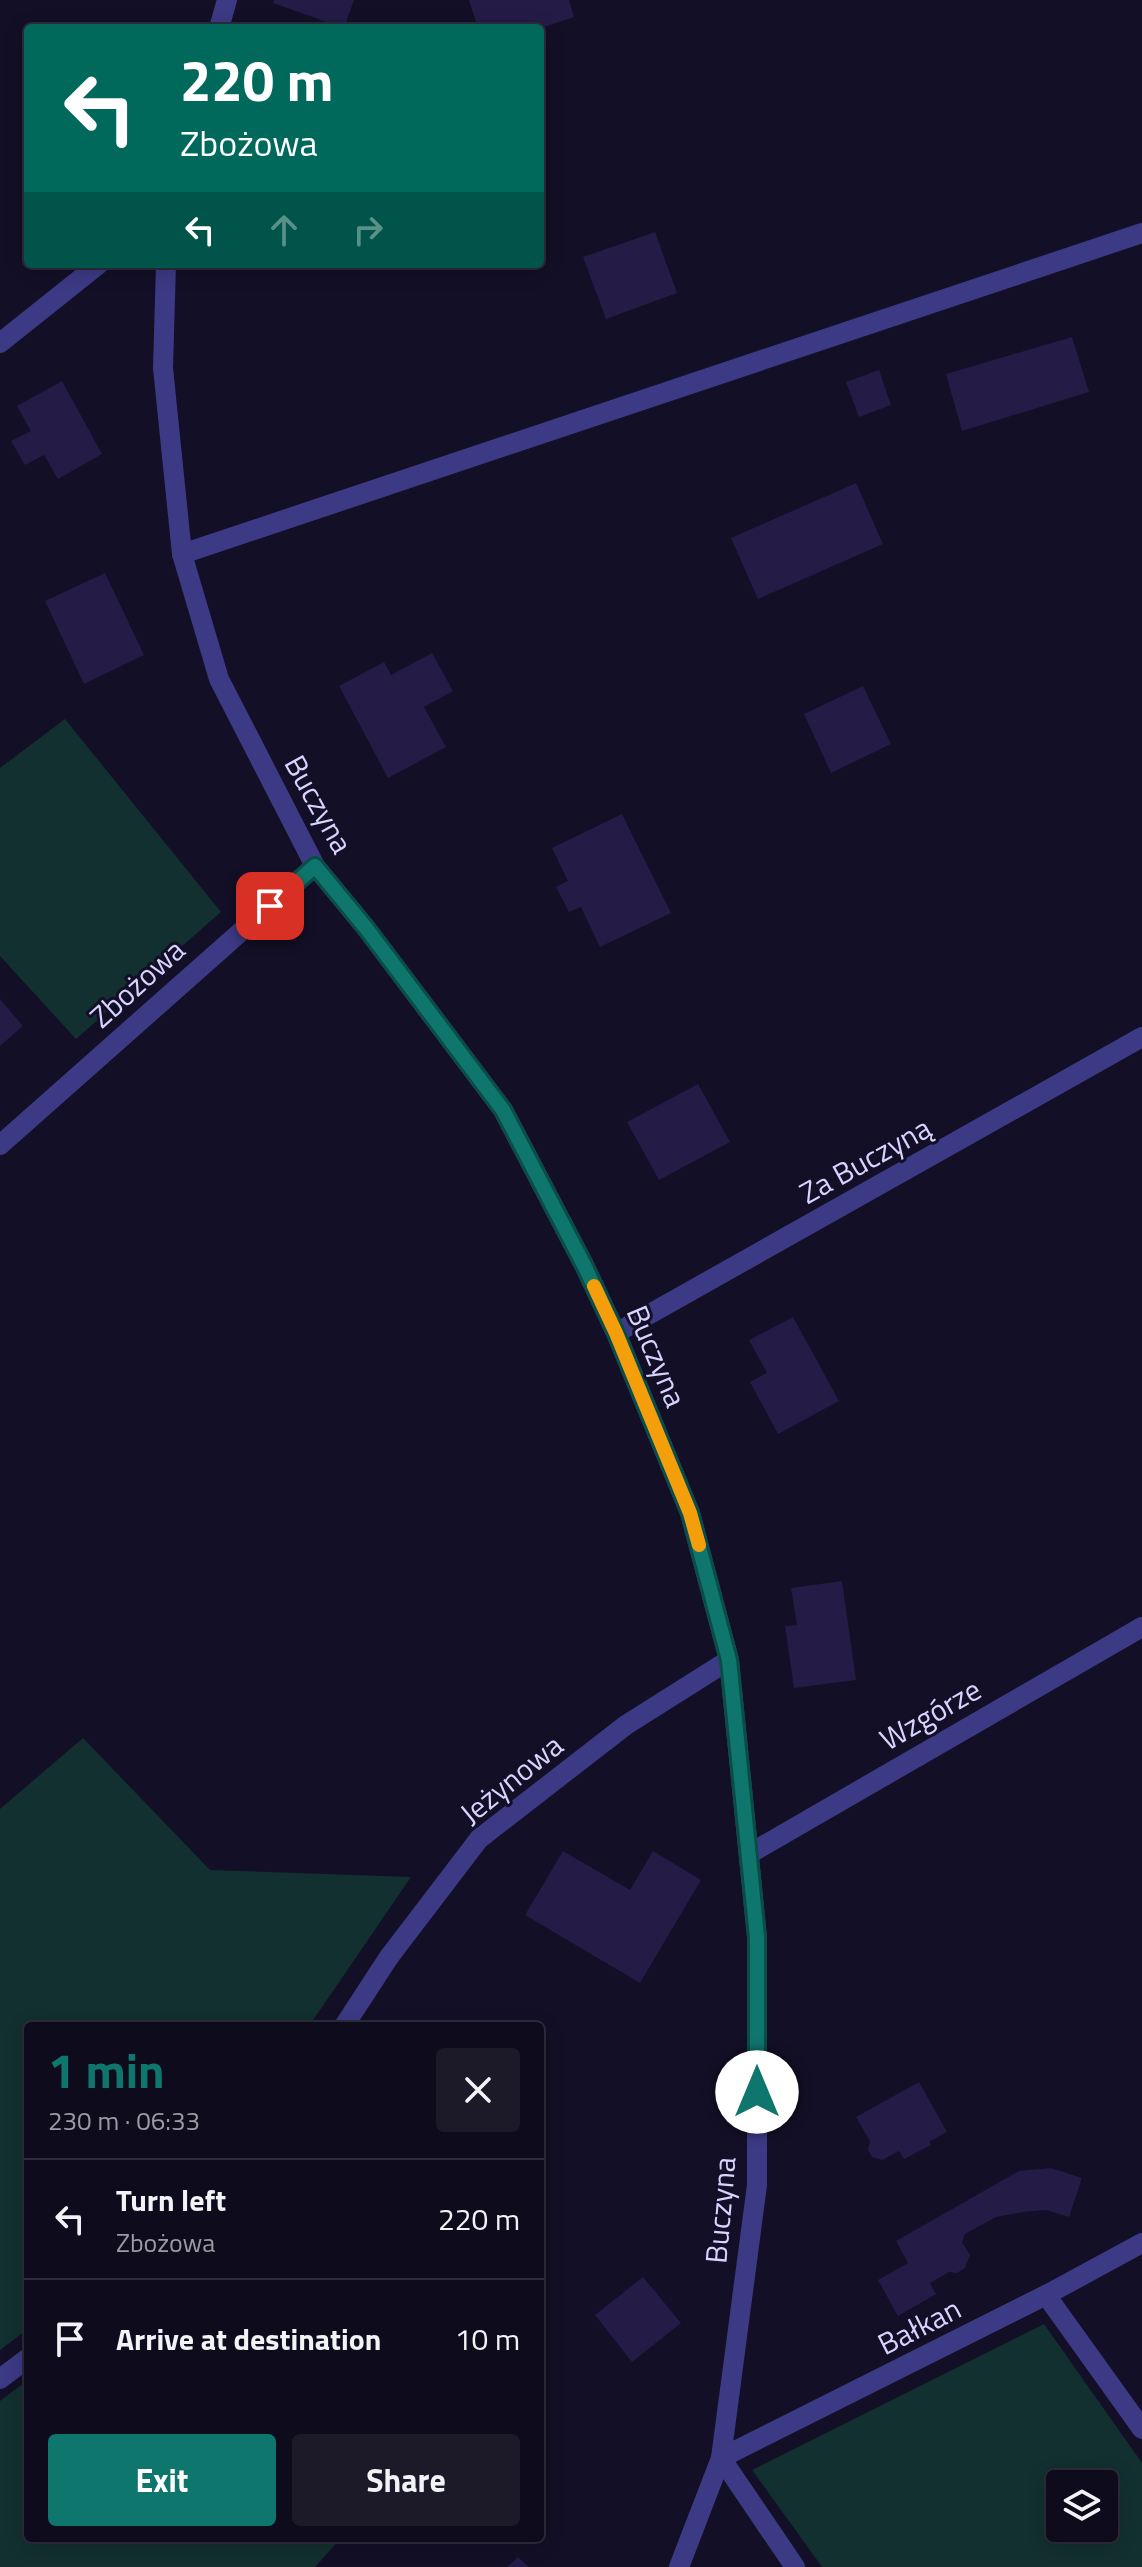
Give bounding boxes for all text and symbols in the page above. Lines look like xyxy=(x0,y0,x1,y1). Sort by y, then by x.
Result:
text: 220 m xyxy=(180,38,333,123)
icon: left xyxy=(48,56,152,160)
text: Zbożowa xyxy=(180,115,318,170)
icon: left xyxy=(178,208,222,252)
icon: ahead xyxy=(262,208,306,252)
icon: right xyxy=(346,208,390,252)
street label: Buczyna xyxy=(273,746,365,862)
pin xyxy=(236,872,304,940)
icon: arrive xyxy=(248,884,292,928)
street label: Zbożowa xyxy=(79,928,195,1038)
street label: Za Buczyną xyxy=(791,1105,939,1215)
street label: Buczyna xyxy=(615,1298,699,1414)
street label: Wzgórze xyxy=(871,1666,989,1762)
street label: Jeżynowa xyxy=(449,1723,573,1835)
text: 1 min xyxy=(48,2034,165,2107)
button: close xyxy=(436,2048,520,2132)
position arrow xyxy=(715,2050,799,2134)
text: 230 m · 06:33 xyxy=(48,2101,200,2140)
street label: Buczyna xyxy=(692,2155,748,2265)
text: Turn left xyxy=(116,2177,226,2223)
text: 220 m xyxy=(438,2196,520,2242)
icon: left xyxy=(48,2197,92,2241)
text: Zbożowa xyxy=(116,2223,215,2262)
street label: Bałkan xyxy=(869,2285,969,2367)
text: Arrive at destination xyxy=(116,2316,381,2362)
text: 10 m xyxy=(455,2316,520,2362)
icon: arrive xyxy=(48,2317,92,2361)
button: Exit xyxy=(48,2434,276,2526)
button: Share xyxy=(292,2434,520,2526)
map controls xyxy=(1046,2470,1118,2542)
button: layers xyxy=(1046,2470,1118,2542)

